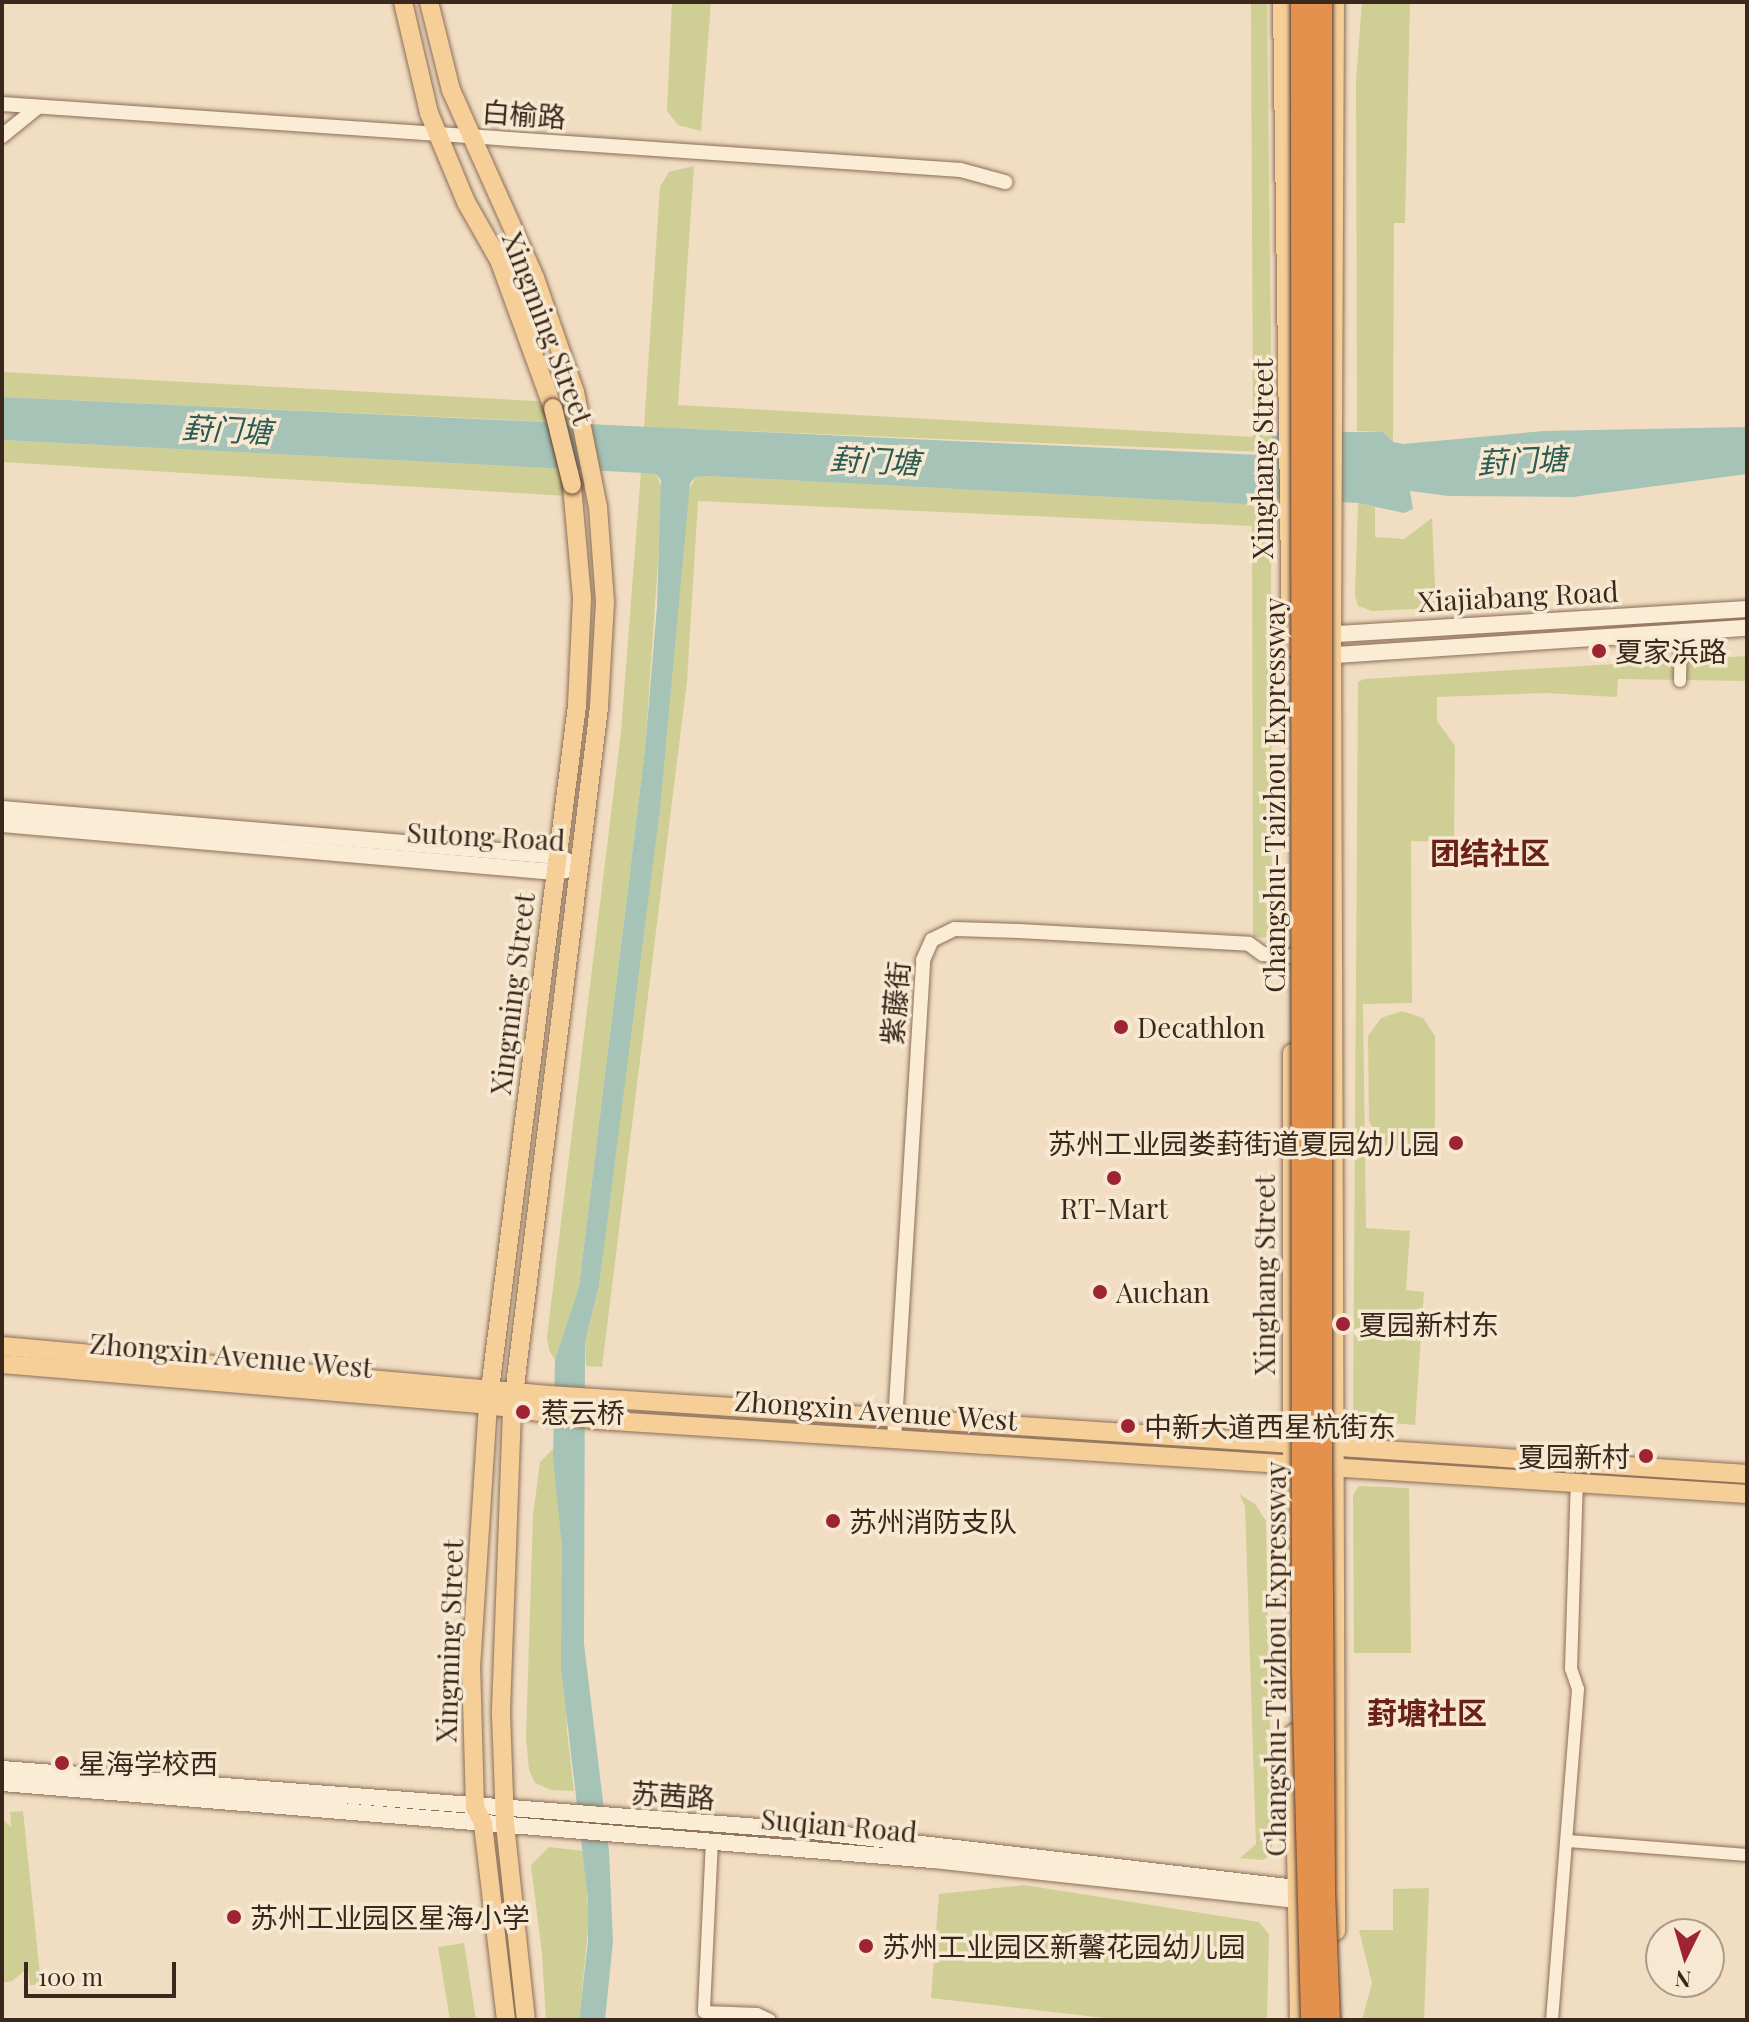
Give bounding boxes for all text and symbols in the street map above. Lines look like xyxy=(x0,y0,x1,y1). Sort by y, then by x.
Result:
street label: 白榆路 xyxy=(481,94,567,134)
street label: Xingming Street xyxy=(496,227,600,429)
street label: Xinghang Street xyxy=(1245,359,1279,559)
water label: 葑门塘 xyxy=(181,409,273,449)
water label: 葑门塘 xyxy=(829,440,921,480)
water label: 葑门塘 xyxy=(1476,440,1568,480)
street label: Xiajiabang Road xyxy=(1417,574,1619,618)
street label: Changshu-Taizhou Expressway xyxy=(1257,597,1291,993)
place label: 夏家浜路 xyxy=(1615,634,1727,668)
marker: 夏家浜路 xyxy=(1590,642,1608,660)
street label: Sutong Road xyxy=(406,815,566,857)
district label: 团结社区 xyxy=(1430,834,1550,870)
street label: Xingming Street xyxy=(483,891,541,1097)
street label: 紫藤街 xyxy=(875,960,915,1046)
place label: Decathlon xyxy=(1137,1010,1265,1044)
marker: Decathlon xyxy=(1112,1018,1130,1036)
place label: 苏州工业园娄葑街道夏园幼儿园 xyxy=(1048,1126,1440,1160)
marker: 苏州工业园娄葑街道夏园幼儿园 xyxy=(1447,1134,1465,1152)
marker: RT-Mart xyxy=(1105,1169,1123,1187)
street label: Xinghang Street xyxy=(1247,1175,1281,1375)
place label: RT-Mart xyxy=(1060,1191,1168,1225)
place label: Auchan xyxy=(1116,1275,1210,1309)
marker: Auchan xyxy=(1091,1283,1109,1301)
place label: 夏园新村东 xyxy=(1359,1307,1499,1341)
marker: 夏园新村东 xyxy=(1334,1315,1352,1333)
street label: Zhongxin Avenue West xyxy=(87,1326,375,1384)
street label: Zhongxin Avenue West xyxy=(732,1383,1020,1437)
place label: 惹云桥 xyxy=(541,1395,625,1429)
marker: 惹云桥 xyxy=(512,1401,534,1423)
place label: 中新大道西星杭街东 xyxy=(1144,1409,1396,1443)
marker: 中新大道西星杭街东 xyxy=(1119,1417,1137,1435)
place label: 夏园新村 xyxy=(1518,1439,1630,1473)
marker: 夏园新村 xyxy=(1637,1447,1655,1465)
street label: Changshu-Taizhou Expressway xyxy=(1258,1461,1292,1857)
place label: 苏州消防支队 xyxy=(849,1504,1017,1538)
marker: 苏州消防支队 xyxy=(824,1512,842,1530)
street label: Xingming Street xyxy=(429,1539,469,1743)
district label: 葑塘社区 xyxy=(1367,1694,1487,1730)
place label: 星海学校西 xyxy=(78,1746,218,1780)
marker: 星海学校西 xyxy=(53,1754,71,1772)
street label: 苏茜路 xyxy=(630,1775,716,1815)
street label: Suqian Road xyxy=(759,1801,919,1849)
place label: 苏州工业园区星海小学 xyxy=(250,1900,530,1934)
marker: 苏州工业园区星海小学 xyxy=(225,1908,243,1926)
north arrow xyxy=(1645,1918,1725,1998)
place label: 苏州工业园区新馨花园幼儿园 xyxy=(882,1929,1246,1963)
marker: 苏州工业园区新馨花园幼儿园 xyxy=(857,1937,875,1955)
scale bar xyxy=(28,1946,180,1996)
text: 100 m xyxy=(38,1960,103,1992)
text: N xyxy=(1674,1964,1692,1996)

